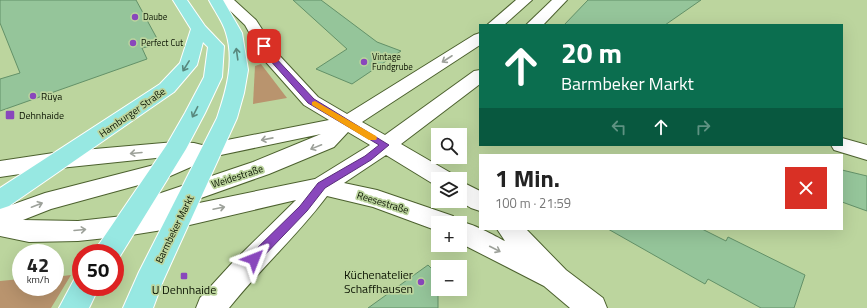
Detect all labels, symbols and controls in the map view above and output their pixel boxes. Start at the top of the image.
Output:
place label: Daube [143,10,168,23]
marker: Daube [130,12,140,22]
pin [247,29,281,63]
text: 20 m [561,31,622,74]
icon: arrive [253,35,275,57]
place label: Perfect Cut [141,36,184,49]
marker: Perfect Cut [128,38,138,48]
icon: ahead [495,40,547,92]
one-way arrow [233,48,241,61]
place label: Vintage Fundgrube [372,50,413,73]
one-way arrow [442,55,453,63]
marker: Vintage Fundgrube [359,57,369,67]
one-way arrow [182,60,190,71]
text: Barmbeker Markt [561,70,694,97]
street label: Hamburger Straße [96,84,169,141]
place label: Rüya [41,89,62,104]
marker: Rüya [28,91,38,101]
one-way arrow [191,106,199,118]
place label: Dehnhaide [19,108,64,123]
marker: Dehnhaide [4,109,16,121]
icon: left [608,116,630,138]
icon: ahead [650,116,672,138]
icon: right [692,116,714,138]
map controls [431,128,467,296]
button: search [431,128,467,164]
one-way arrow [261,135,274,143]
one-way arrow [310,143,322,151]
one-way arrow [130,149,143,157]
text: 1 Min. [495,160,560,196]
street label: Weidestraße [209,161,265,192]
button: close [785,167,827,209]
button: layers [431,172,467,208]
street label: Reesestraße [355,188,411,217]
street label: Barmbeker Markt [152,192,198,266]
text: 100 m · 21:59 [495,193,571,213]
one-way arrow [30,201,42,209]
one-way arrow [212,204,225,212]
button: + [431,216,467,252]
one-way arrow [73,227,86,234]
position arrow [233,238,275,280]
speed limit sign: 50 [72,244,124,296]
one-way arrow [489,245,501,253]
text: 42 [27,249,49,280]
button: − [431,260,467,296]
place label: Küchenatelier Schaffhausen [344,265,413,298]
marker: U Dehnhaide [179,271,189,281]
text: km/h [27,272,49,287]
marker: Küchenatelier Schaffhausen [416,277,426,287]
place label: U Dehnhaide [152,280,216,299]

